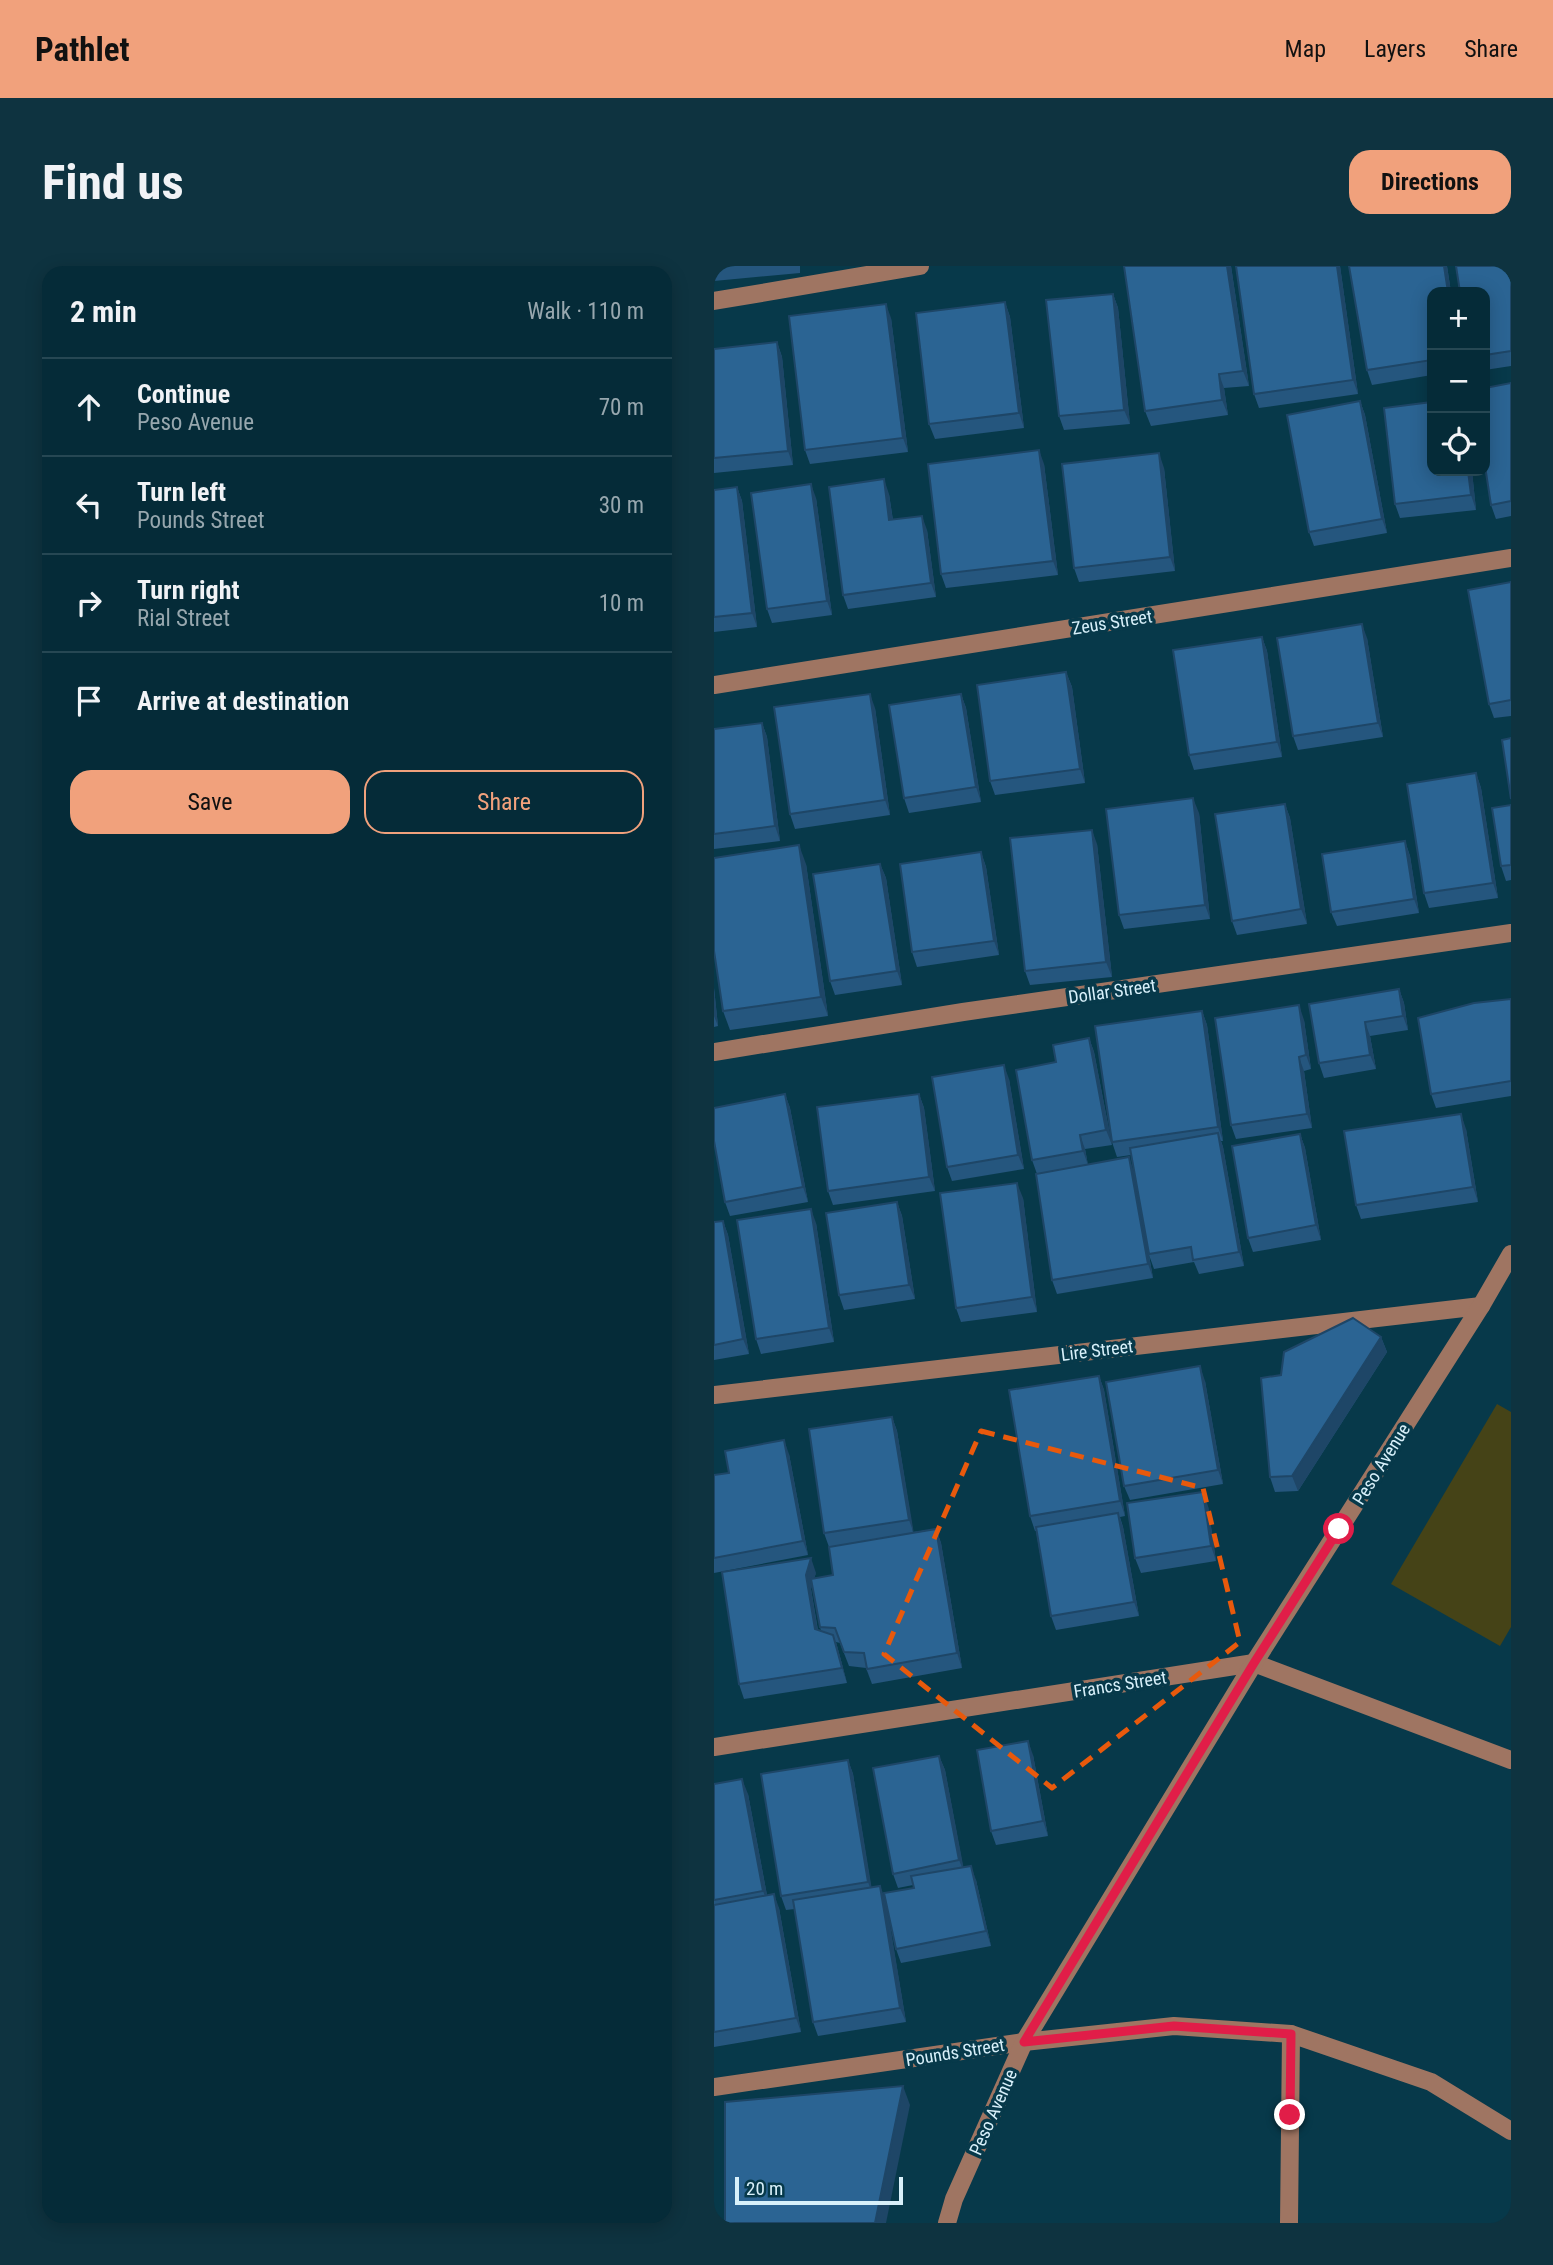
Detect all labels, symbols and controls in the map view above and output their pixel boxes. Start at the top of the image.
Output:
text: Pathlet [35,30,130,69]
text: Map [1285,35,1326,63]
text: Layers [1364,35,1426,63]
text: Share [1464,35,1518,63]
button: Directions [1349,150,1511,214]
text: Find us [42,154,184,211]
map controls [1427,287,1490,476]
button: + [1427,287,1490,350]
text: 2 min [70,294,137,329]
text: Walk · 110 m [527,298,644,325]
button: − [1427,350,1490,413]
text: Continue [137,379,230,409]
icon: ahead [70,388,108,426]
text: 70 m [599,394,644,421]
text: Peso Avenue [137,409,254,436]
button: locate [1427,413,1490,476]
text: Turn left [137,477,226,507]
icon: left [70,486,108,524]
text: 30 m [599,492,644,519]
text: Pounds Street [137,507,264,534]
text: Turn right [137,575,239,605]
icon: right [70,584,108,622]
text: 10 m [599,590,644,617]
text: Rial Street [137,605,230,632]
street label: Zeus Street [1070,605,1154,639]
icon: arrive [70,682,108,720]
text: Arrive at destination [137,686,349,716]
button: Save [70,770,350,834]
button: Share [364,770,644,834]
street label: Dollar Street [1067,974,1157,1008]
street label: Lire Street [1060,1335,1134,1365]
street label: Peso Avenue [1348,1420,1414,1508]
route start [1323,1513,1354,1544]
street label: Francs Street [1072,1666,1168,1702]
street label: Pounds Street [904,2034,1006,2070]
street label: Peso Avenue [965,2066,1021,2158]
route end [1274,2099,1305,2130]
scale bar [735,2174,903,2206]
text: 20 m [746,2177,783,2200]

